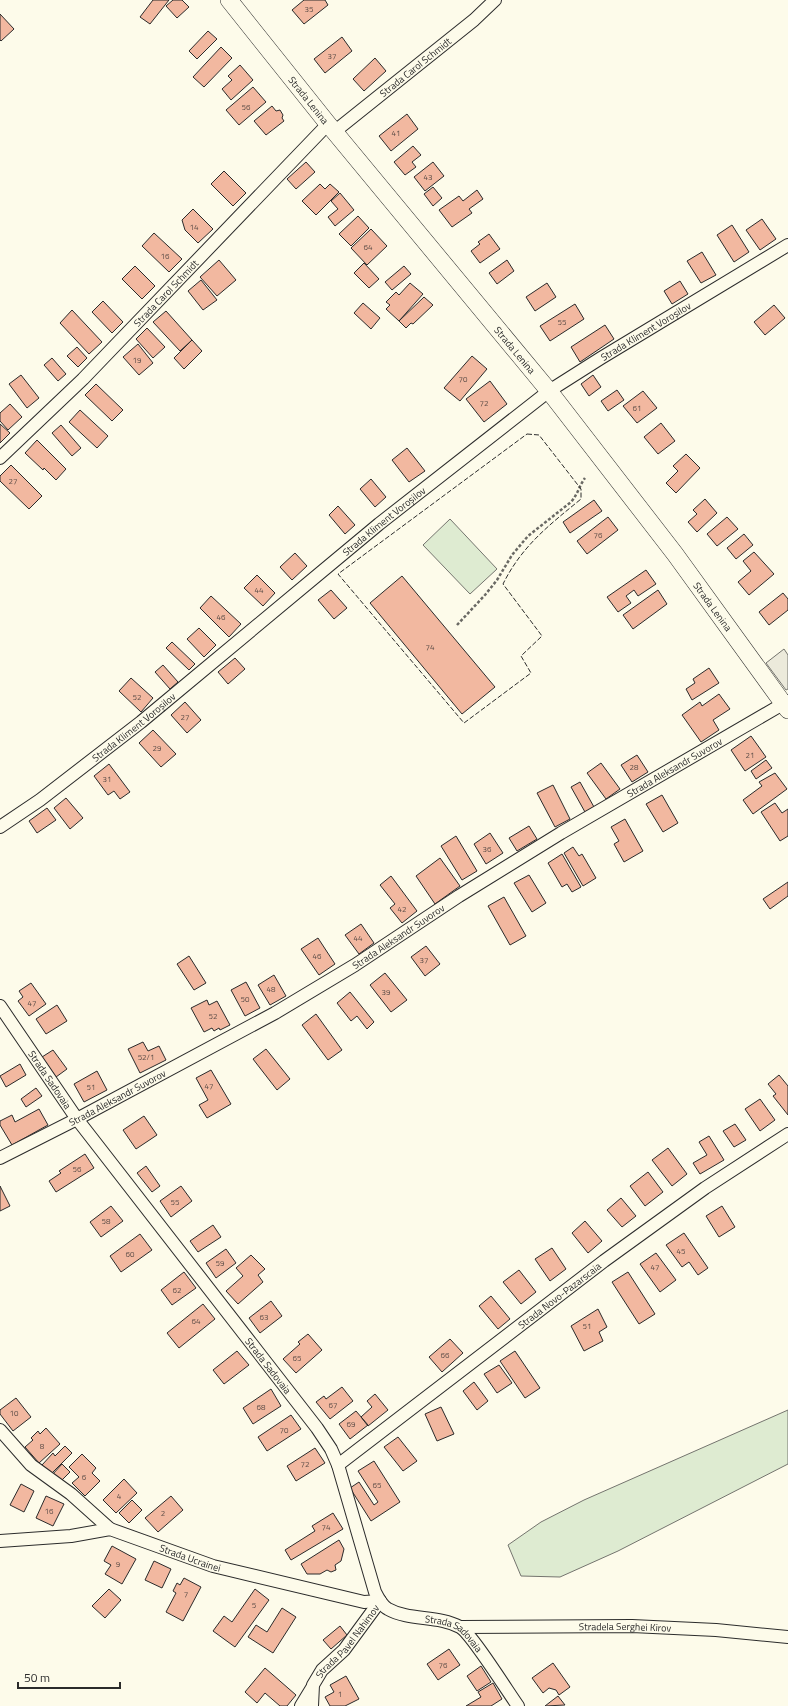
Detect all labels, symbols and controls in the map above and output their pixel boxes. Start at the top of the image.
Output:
house number: 35 [305,3,314,15]
street label: Strada Carol Schmidt [376,33,455,100]
house number: 37 [328,50,336,62]
street label: Strada Lenina [285,73,333,127]
house number: 56 [242,101,251,113]
house number: 41 [392,127,400,139]
house number: 43 [424,171,432,183]
house number: 14 [190,221,199,233]
house number: 64 [364,241,373,253]
house number: 16 [161,250,170,262]
street label: Strada Carol Schmidt [130,256,202,330]
street label: Strada Kliment Voroșilov [598,298,694,364]
house number: 55 [558,316,567,328]
street label: Strada Lenina [491,323,539,377]
house number: 19 [133,354,142,366]
house number: 70 [459,373,468,385]
house number: 72 [480,397,488,409]
house number: 61 [633,402,641,414]
house number: 27 [9,475,17,487]
street label: Strada Kliment Voroșilov [339,483,429,559]
house number: 76 [594,529,603,541]
street label: Strada Lenina [690,579,736,634]
house number: 44 [255,584,264,596]
house number: 46 [217,611,226,623]
house number: 74 [426,641,435,653]
street label: Strada Kliment Voroșilov [89,689,179,765]
house number: 52 [133,691,141,703]
house number: 27 [181,711,189,723]
street label: Strada Aleksandr Suvorov [624,733,725,801]
house number: 29 [153,742,162,754]
house number: 21 [746,749,754,761]
house number: 28 [630,761,639,773]
house number: 31 [103,773,111,785]
house number: 36 [483,843,492,855]
street label: Strada Aleksandr Suvorov [349,900,448,973]
house number: 42 [398,903,406,915]
house number: 44 [354,932,363,944]
house number: 46 [313,950,322,962]
house number: 37 [420,954,428,966]
house number: 48 [267,983,276,995]
house number: 39 [382,986,391,998]
house number: 50 [241,993,250,1005]
house number: 47 [28,997,36,1009]
house number: 52 [209,1010,217,1022]
street label: Strada Sadovaia [25,1047,75,1112]
house number: 52/1 [138,1051,154,1063]
street label: Strada Aleksandr Suvorov [66,1065,169,1129]
house number: 47 [205,1080,213,1092]
house number: 51 [87,1081,95,1093]
house number: 56 [73,1163,82,1175]
house number: 55 [171,1196,180,1208]
house number: 58 [102,1215,111,1227]
house number: 45 [677,1245,686,1257]
house number: 60 [126,1248,135,1260]
house number: 59 [216,1257,225,1269]
street label: Strada Novo-Pazarscaia [515,1258,604,1332]
house number: 47 [651,1261,659,1273]
house number: 62 [173,1284,181,1296]
house number: 63 [260,1311,268,1323]
house number: 64 [192,1315,201,1327]
house number: 51 [583,1320,591,1332]
street label: Strada Sadovaia [242,1334,295,1397]
house number: 66 [441,1349,450,1361]
house number: 65 [293,1352,302,1364]
house number: 67 [329,1399,337,1411]
house number: 68 [257,1401,266,1413]
house number: 10 [10,1407,19,1419]
house number: 69 [347,1418,356,1430]
house number: 70 [280,1424,289,1436]
house number: 8 [40,1440,45,1452]
house number: 72 [301,1458,309,1470]
house number: 6 [82,1471,87,1483]
house number: 65 [373,1479,382,1491]
house number: 4 [117,1490,122,1502]
house number: 16 [45,1505,54,1517]
house number: 2 [161,1507,165,1519]
house number: 74 [322,1521,331,1533]
street label: Strada Ucrainei [158,1540,222,1575]
house number: 9 [116,1558,121,1570]
house number: 7 [184,1588,188,1600]
house number: 5 [252,1599,257,1611]
street label: Strada Pavel Nahimov [312,1601,383,1681]
street label: Strada Sadovaia [424,1611,486,1655]
street label: Stradela Serghei Kirov [579,1618,672,1635]
house number: 76 [439,1659,448,1671]
scale bar [18,1664,120,1690]
text: 50 m [24,1668,50,1687]
house number: 1 [338,1688,342,1700]

